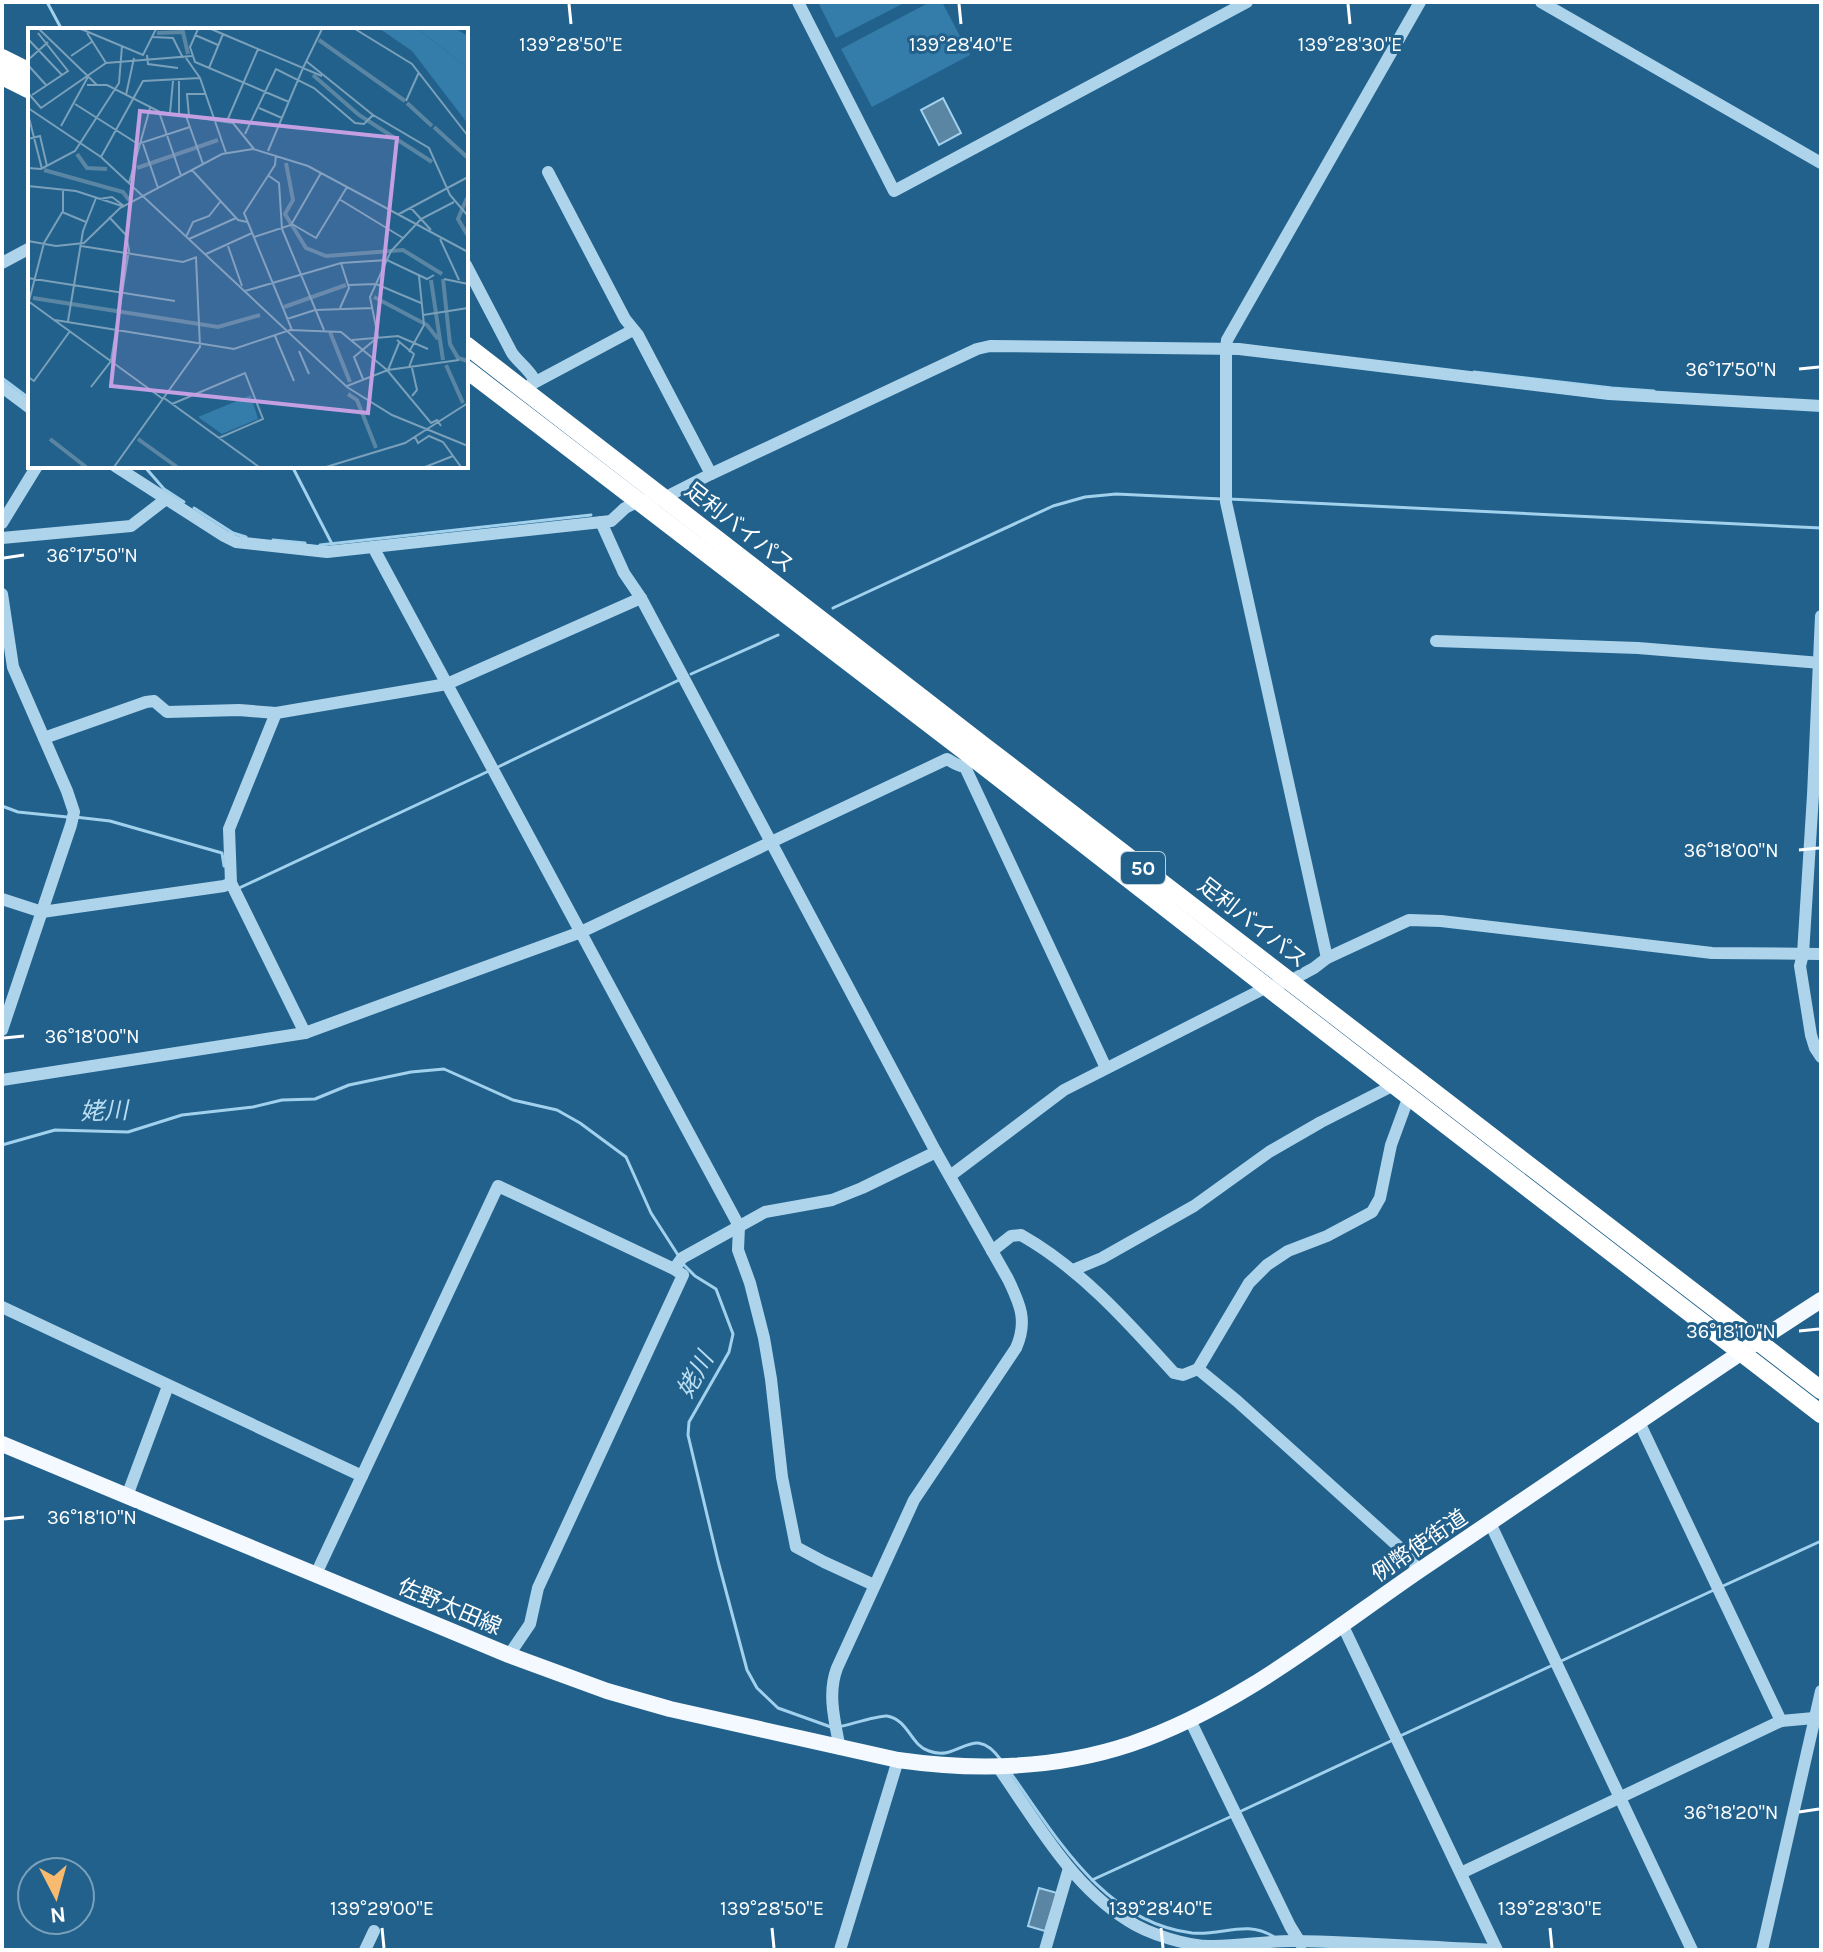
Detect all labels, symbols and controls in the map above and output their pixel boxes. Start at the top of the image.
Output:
inset map [28,28,468,468]
text: 139°28'50"E [519,33,623,56]
text: 139°28'40"E [909,33,1013,56]
text: 139°28'30"E [1298,33,1402,56]
text: 36°17'50"N [1685,358,1777,381]
street label: 足利バイパス [680,477,799,579]
text: 36°17'50"N [46,544,138,567]
text: 36°18'00"N [1683,839,1779,862]
road number: 50 [1121,852,1165,884]
street label: 足利バイパス [1193,872,1312,974]
text: 36°18'00"N [44,1025,140,1048]
water label: 姥川 [80,1096,131,1126]
text: 36°18'10"N [1686,1320,1776,1343]
water label: 姥川 [671,1345,720,1403]
street label: 例幣使街道 [1367,1504,1472,1587]
text: 36°18'10"N [47,1506,137,1529]
street label: 佐野太田線 [394,1573,505,1640]
text: 36°18'20"N [1684,1801,1778,1824]
north arrow [16,1856,96,1936]
text: 139°29'00"E [330,1897,434,1920]
text: 139°28'50"E [720,1897,824,1920]
text: 139°28'40"E [1109,1897,1213,1920]
text: 139°28'30"E [1498,1897,1602,1920]
text: N [49,1901,67,1929]

